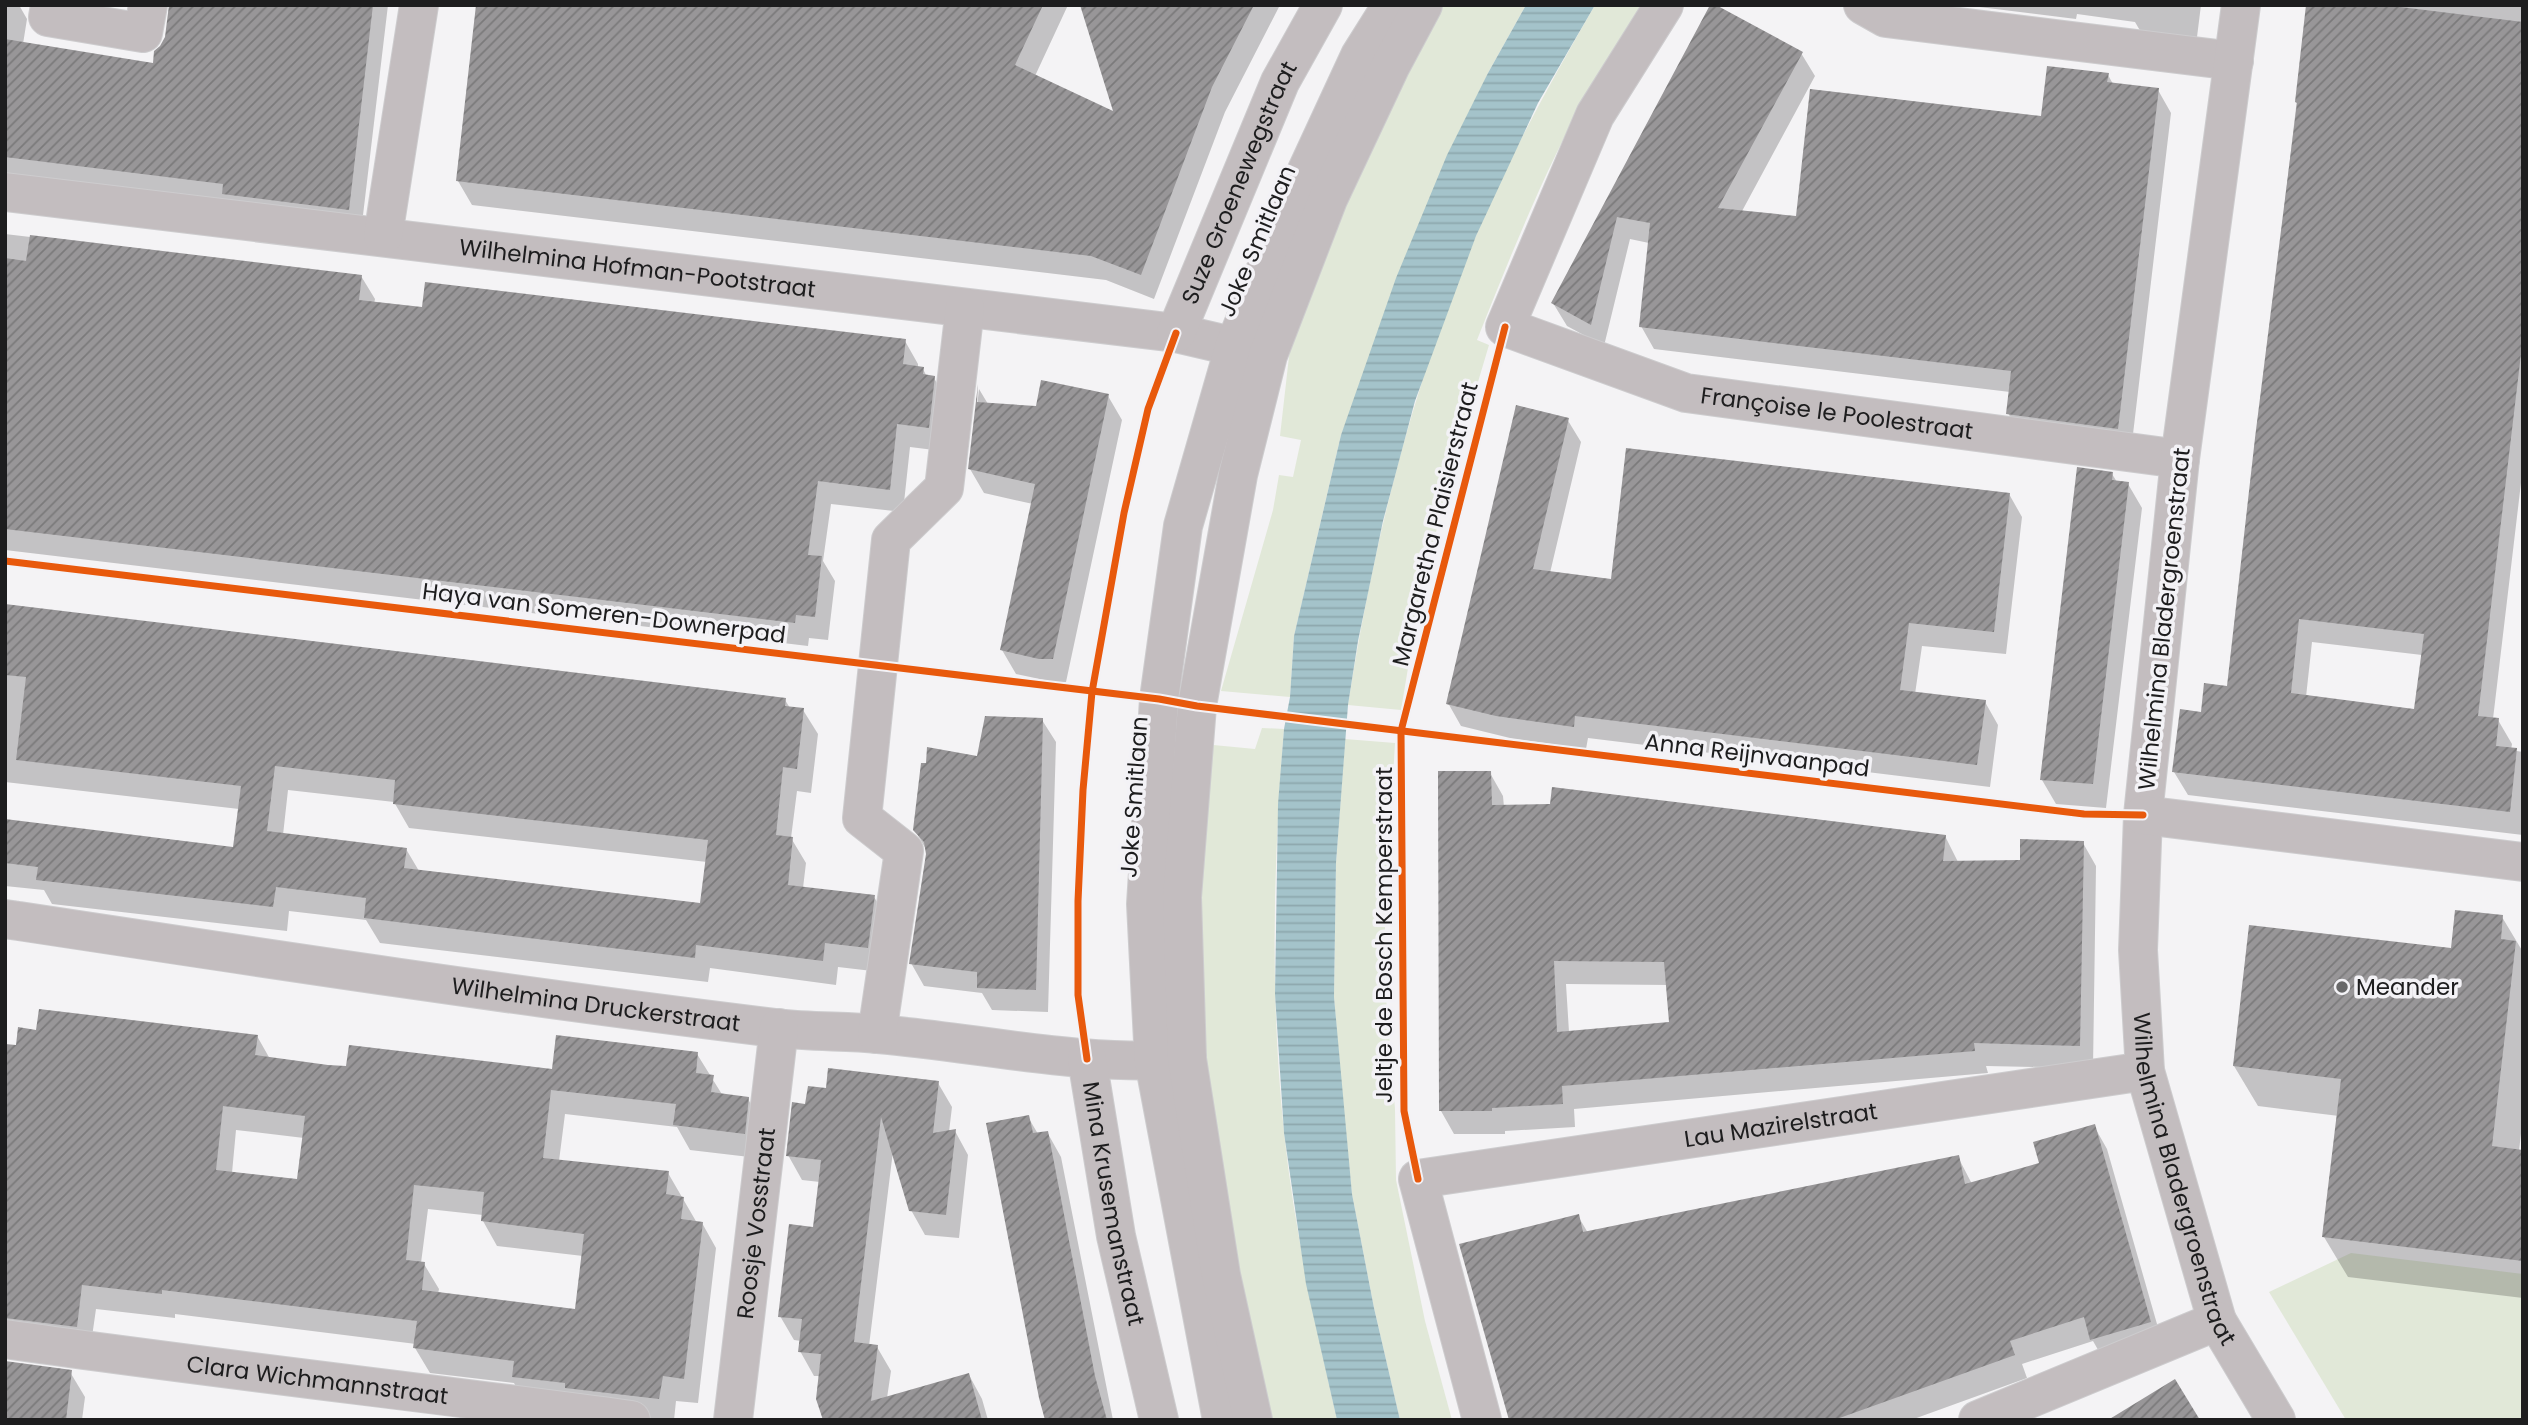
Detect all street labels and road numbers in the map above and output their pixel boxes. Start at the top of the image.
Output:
street label: Suze Groenewegstraat [1174,55,1305,309]
street label: Joke Smitlaan [1211,160,1303,322]
street label: Wilhelmina Hofman-Pootstraat [457,231,817,305]
street label: Margaretha Plaisierstraat [1384,379,1486,669]
street label: Françoise le Poolestraat [1699,379,1975,447]
street label: Wilhelmina Bladergroenstraat [2130,446,2198,792]
street label: Haya van Someren-Downerpad [420,575,788,651]
street label: Joke Smitlaan [1112,715,1156,879]
street label: Anna Reijnvaanpad [1643,725,1871,785]
street label: Jeltje de Bosch Kemperstraat [1368,767,1400,1103]
street label: Wilhelmina Druckerstraat [449,969,742,1040]
street label: Wilhelmina Bladergroenstraat [2126,1012,2244,1351]
street label: Mina Krusemanstraat [1075,1079,1152,1329]
street label: Lau Mazirelstraat [1682,1095,1879,1155]
street label: Roosje Vosstraat [729,1126,783,1321]
street label: Clara Wichmannstraat [185,1348,450,1412]

